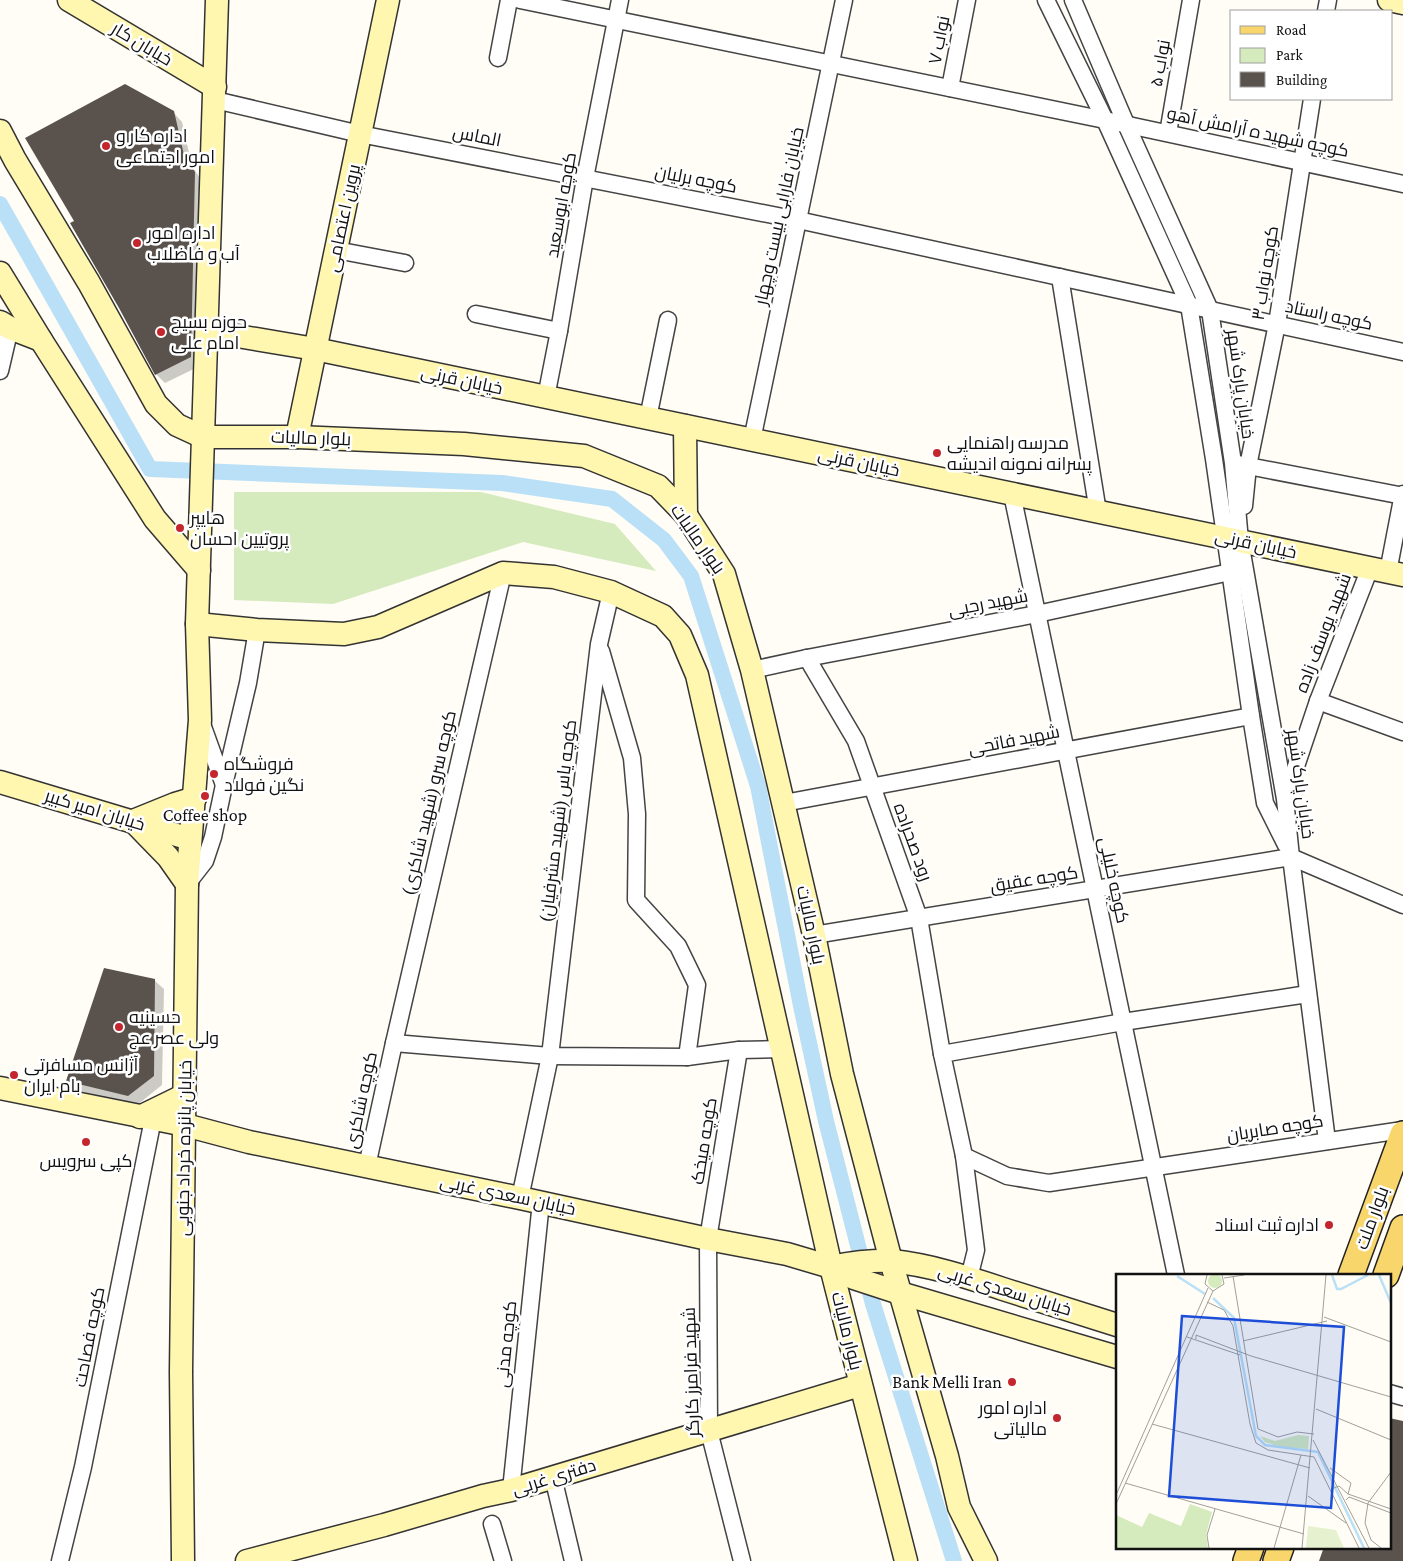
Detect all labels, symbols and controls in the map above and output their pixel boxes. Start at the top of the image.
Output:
legend [1230,10,1393,100]
street label: نواب ۷ [925,14,954,66]
street label: خیابان کار [107,18,176,71]
text: Road [1276,22,1307,38]
street label: نواب ۵ [1146,38,1175,88]
text: Park [1276,47,1303,63]
text: Building [1276,72,1327,89]
street label: کوچه شهید ه آرامش آهو [1165,103,1351,163]
street label: الماس [451,122,503,151]
street label: خیابان فارابی بیست وچهار [750,125,810,308]
place label: اداره کار و امور اجتماعی [116,126,215,168]
marker: اداره کار و امور اجتماعی [100,140,112,152]
street label: کوچه ابوسعید [542,151,582,260]
street label: کوچه برلیان [653,161,739,199]
street label: پروین اعتصامی [322,162,366,274]
place label: اداره امور آب و فاضلاب [146,223,240,265]
street label: کوچه نواب ۳ [1248,224,1284,322]
marker: اداره امور آب و فاضلاب [131,237,143,249]
street label: کوچه راستاد [1283,296,1375,336]
place label: حوزه بسیج امام علی [171,312,247,355]
marker: حوزه بسیج امام علی [155,326,167,338]
street label: خیابان پارک شهر [1221,327,1259,440]
street label: خیابان قرنی [419,362,505,399]
street label: بلوار مالیات [270,427,351,450]
place label: مدرسه راهنمایی پسرانه نمونه اندیشه [947,433,1092,476]
street label: خیابان قرنی [816,444,902,481]
marker: مدرسه راهنمایی پسرانه نمونه اندیشه [931,447,943,459]
street label: بلوار مالیات [666,500,729,578]
place label: هایپر پروتیین احسان [189,508,289,551]
marker: هایپر پروتیین احسان [174,522,186,534]
street label: خیابان قرنی [1213,526,1299,563]
street label: شهید یوسف زاده [1291,570,1356,696]
street label: شهید رجبی [946,585,1030,622]
street label: کوچه سرو (شهید شاکری) [398,709,462,898]
street label: کوچه یاس (شهید مشرفیان) [536,719,582,924]
street label: شهید فاتحی [967,721,1062,760]
street label: خیابان پارک شهر [1281,727,1319,840]
place label: فروشگاه نگین فولاد [224,754,304,796]
marker: فروشگاه نگین فولاد [208,768,220,780]
street label: خیابان امیر کبیر [41,785,148,836]
marker: Coffee shop [199,790,211,802]
street label: رود صحراده [889,800,936,884]
place label: Coffee shop [163,805,247,825]
street label: کوچه خلیلی [1093,835,1133,925]
street label: کوچه عقیق [988,862,1080,898]
street label: بلوار مالیات [792,884,829,967]
place label: حسینیه ولی عصر عج [129,1007,219,1050]
marker: حسینیه ولی عصر عج [113,1021,125,1033]
street label: کوچه شاکری [341,1050,383,1151]
place label: آژانس مسافرتی بام ایران [24,1055,139,1098]
street label: خیابان پانزده خرداد جنوبی [172,1060,198,1236]
marker: آژانس مسافرتی بام ایران [8,1069,20,1081]
street label: کوچه میخک [687,1096,723,1186]
street label: کوچه صابریان [1225,1110,1325,1148]
marker: کپی سرویس [80,1136,92,1148]
place label: کپی سرویس [40,1151,132,1172]
street label: خیابان سعدی غربی [438,1171,578,1220]
street label: بلوار ملت [1351,1184,1394,1253]
place label: اداره ثبت اسناد [1215,1215,1319,1236]
marker: اداره ثبت اسناد [1323,1219,1335,1231]
street label: خیابان سعدی غربی [936,1260,1074,1321]
inset map [1116,1274,1390,1548]
street label: کوچه فصاحت [69,1285,110,1389]
street label: بلوار مالیات [827,1290,866,1373]
street label: کوچه مدنی [491,1300,522,1389]
street label: شهید فرامرز کارگر [679,1307,704,1438]
place label: Bank Melli Iran [892,1372,1002,1392]
marker: Bank Melli Iran [1006,1376,1018,1388]
place label: اداره امور مالیاتی [977,1398,1047,1440]
marker: اداره امور مالیاتی [1051,1412,1063,1424]
street label: دفتری غربی [510,1455,599,1500]

